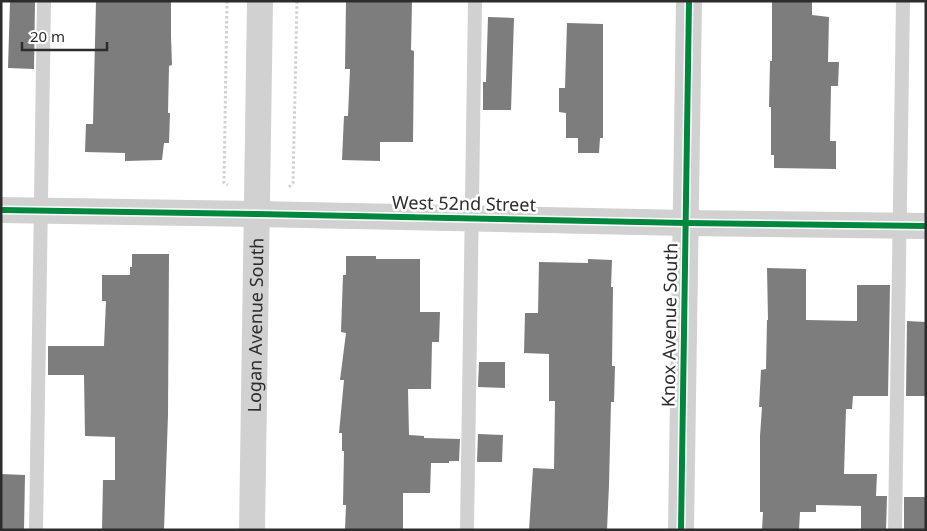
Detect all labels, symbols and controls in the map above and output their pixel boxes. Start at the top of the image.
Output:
scale bar [22,20,108,52]
text: 20 m [30,26,65,46]
street label: West 52nd Street [392,190,537,216]
street label: Logan Avenue South [242,237,268,413]
street label: Knox Avenue South [656,243,682,407]

